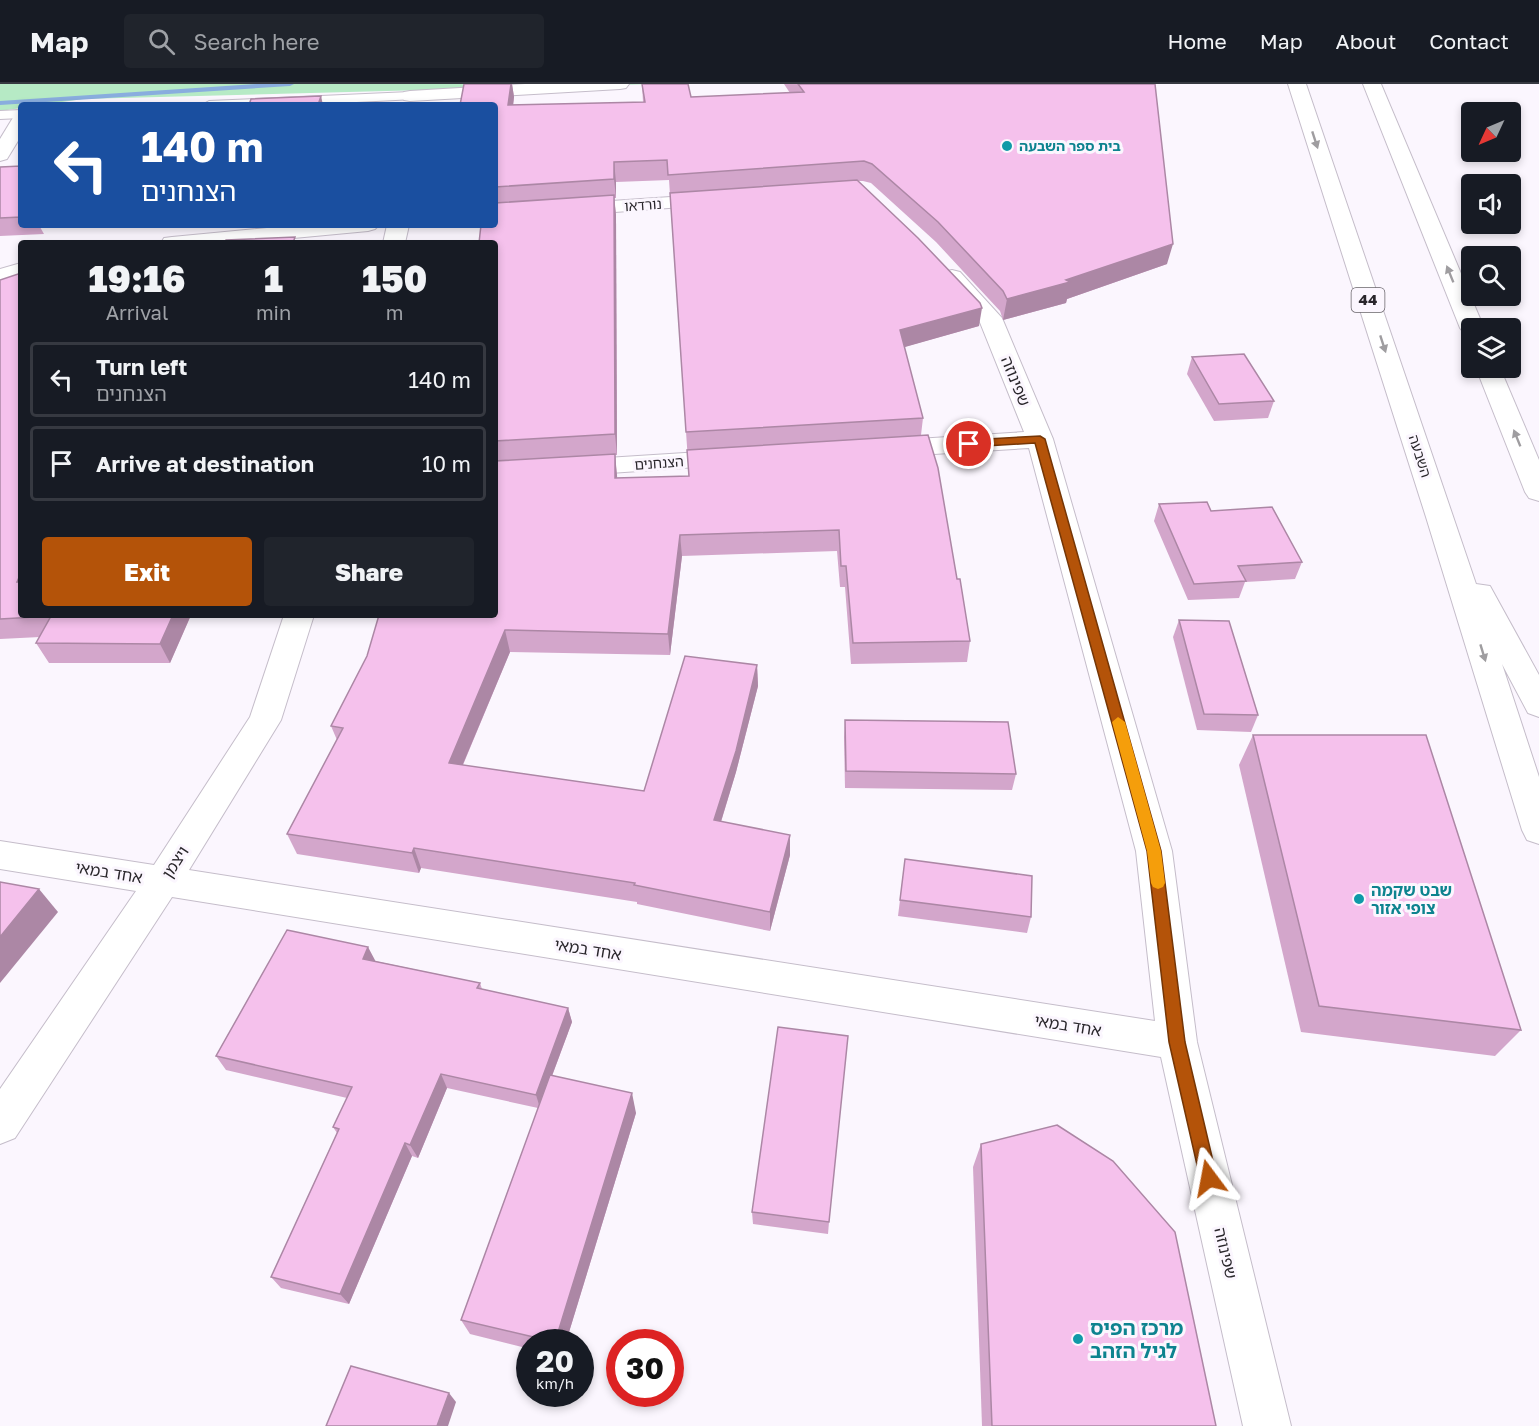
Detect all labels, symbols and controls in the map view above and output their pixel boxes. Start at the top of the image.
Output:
search box [124,14,544,68]
text: Map [30,25,88,58]
icon: search [145,25,178,58]
text: Search here [193,28,319,55]
text: Home [1167,28,1227,54]
text: Map [1260,28,1303,54]
text: About [1336,28,1396,54]
text: Contact [1429,28,1509,54]
north arrow [1461,102,1521,162]
map controls [1461,102,1521,378]
text: 140 m [141,121,263,171]
icon: left [42,126,120,204]
one-way arrow [1311,131,1320,149]
place label: בית ספר השבעה [1019,137,1121,154]
marker: בית ספר השבעה [1000,139,1014,153]
button: sound [1461,174,1521,234]
text: הצנחנים [141,175,237,207]
street label: נורדאו [624,195,662,214]
button: search [1461,246,1521,306]
text: 19:16 [89,257,185,300]
text: 1 [264,257,283,300]
text: 150 [362,257,427,300]
one-way arrow [1445,265,1455,283]
road number: 44 [1352,288,1384,312]
text: Arrival [106,300,168,324]
text: min [256,300,291,324]
text: m [386,300,403,324]
button: layers [1461,318,1521,378]
one-way arrow [1379,336,1388,354]
text: Turn left [96,353,187,380]
street label: שפינוזה [997,353,1035,409]
icon: left [45,363,78,396]
text: 140 m [408,366,471,393]
text: הצנחנים [96,381,167,405]
pin [943,418,994,469]
icon: arrive [952,427,985,460]
one-way arrow [1512,429,1521,447]
street label: השבעה [1406,432,1435,479]
icon: arrive [45,447,78,480]
text: Arrive at destination [96,450,314,477]
text: 10 m [422,450,471,477]
street label: הצנחנים [634,452,684,473]
button: Exit [42,537,252,606]
button: Share [264,537,474,606]
one-way arrow [1479,644,1488,662]
street label: ויצמן [157,842,193,882]
street label: אחד במאי [74,857,144,887]
place label: שבט שקמה צופי אזור [1371,880,1452,918]
marker: שבט שקמה צופי אזור [1352,892,1366,906]
street label: אחד במאי [553,934,623,964]
street label: אחד במאי [1033,1010,1103,1040]
position arrow [1177,1146,1241,1210]
street label: שפינוזה [1210,1225,1242,1281]
place label: מרכז הפיס לגיל הזהב [1090,1315,1183,1362]
speed limit sign: 30 [606,1329,684,1407]
marker: מרכז הפיס לגיל הזהב [1071,1332,1085,1346]
text: 20 [536,1343,574,1379]
text: km/h [536,1374,574,1392]

